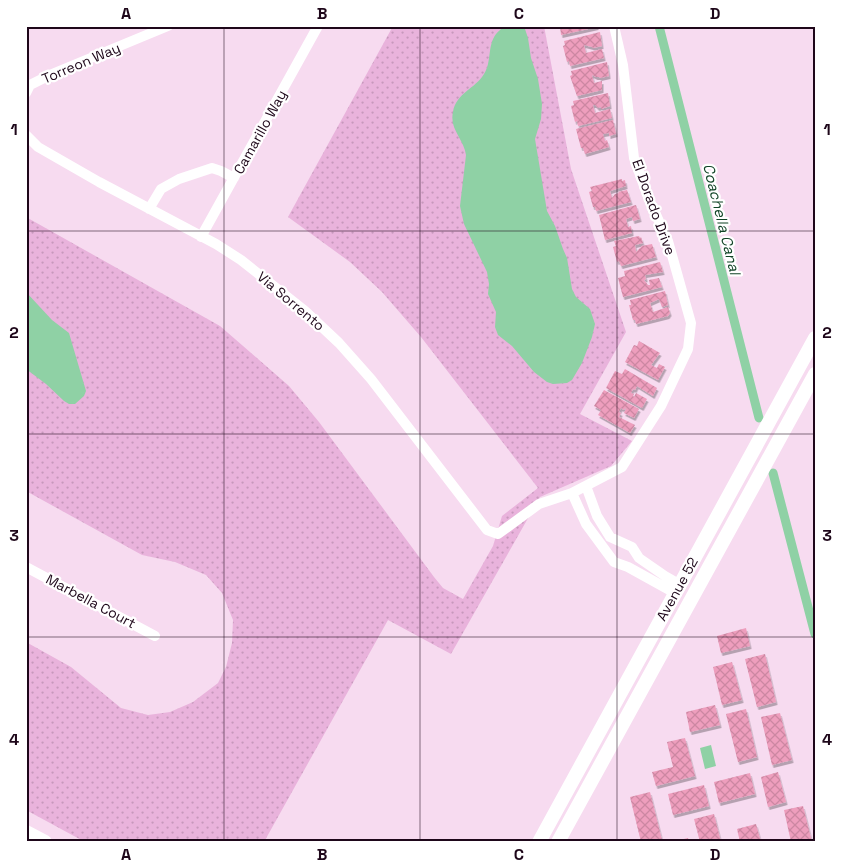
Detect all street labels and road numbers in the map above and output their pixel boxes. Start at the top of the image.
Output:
street label: Torreon Way [39,38,123,88]
street label: Camarillo Way [229,87,291,177]
street label: El Dorado Drive [628,157,680,257]
street label: Via Sorrento [254,267,328,335]
street label: Avenue 52 [652,554,702,624]
street label: Marbella Court [43,570,139,632]

